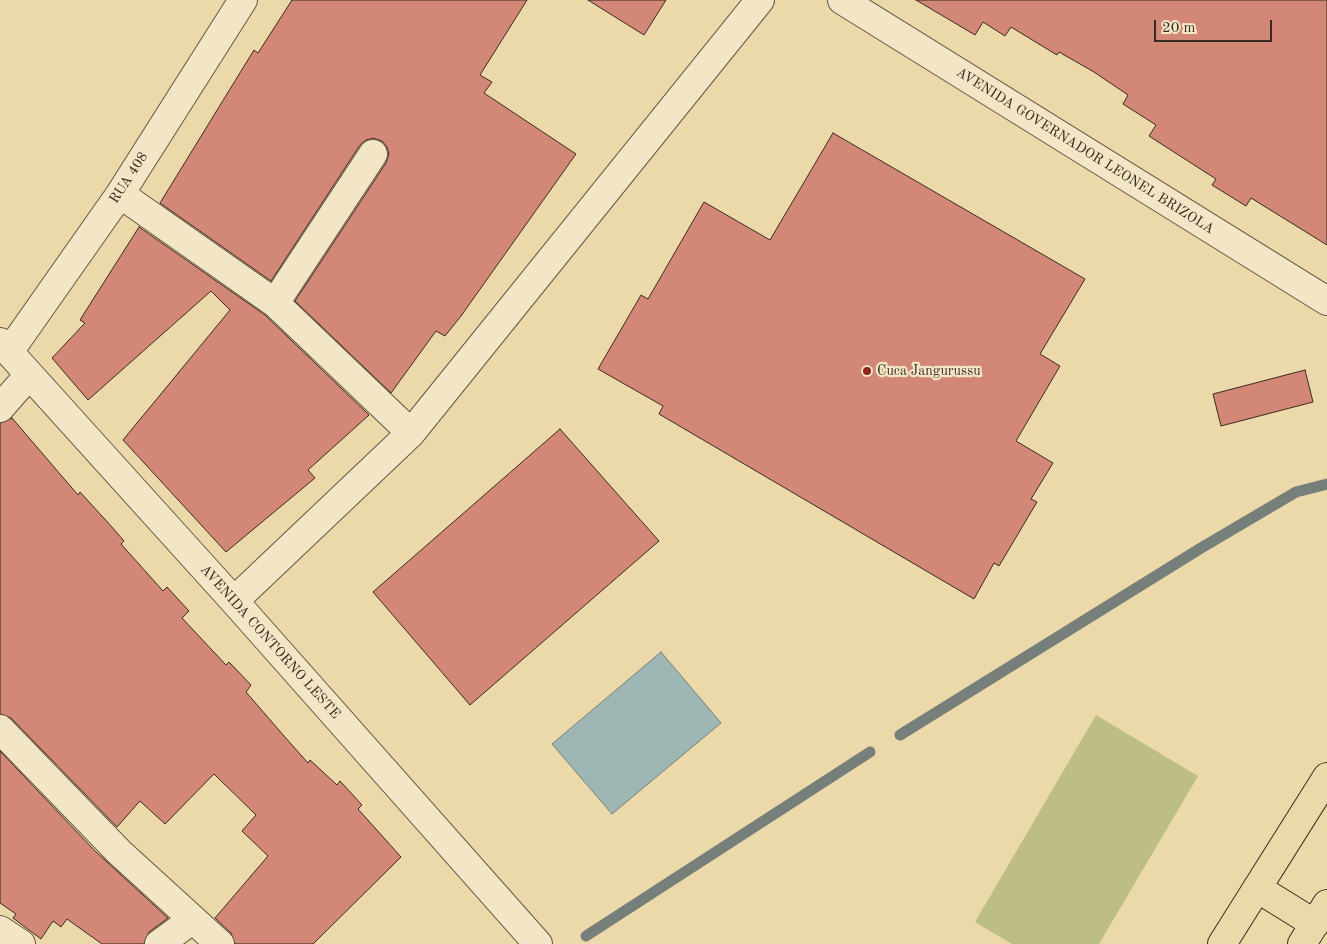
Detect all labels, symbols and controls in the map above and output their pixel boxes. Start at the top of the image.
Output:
scale bar [1157,10,1274,42]
text: 20 m [1162,21,1196,36]
street label: AVENIDA GOVERNADOR LEONEL BRIZOLA [953,64,1217,238]
street label: RUA 408 [106,149,152,207]
place label: Cuca Jangurussu [877,363,981,379]
marker: Cuca Jangurussu [861,365,873,377]
street label: AVENIDA CONTORNO LESTE [196,562,344,722]

